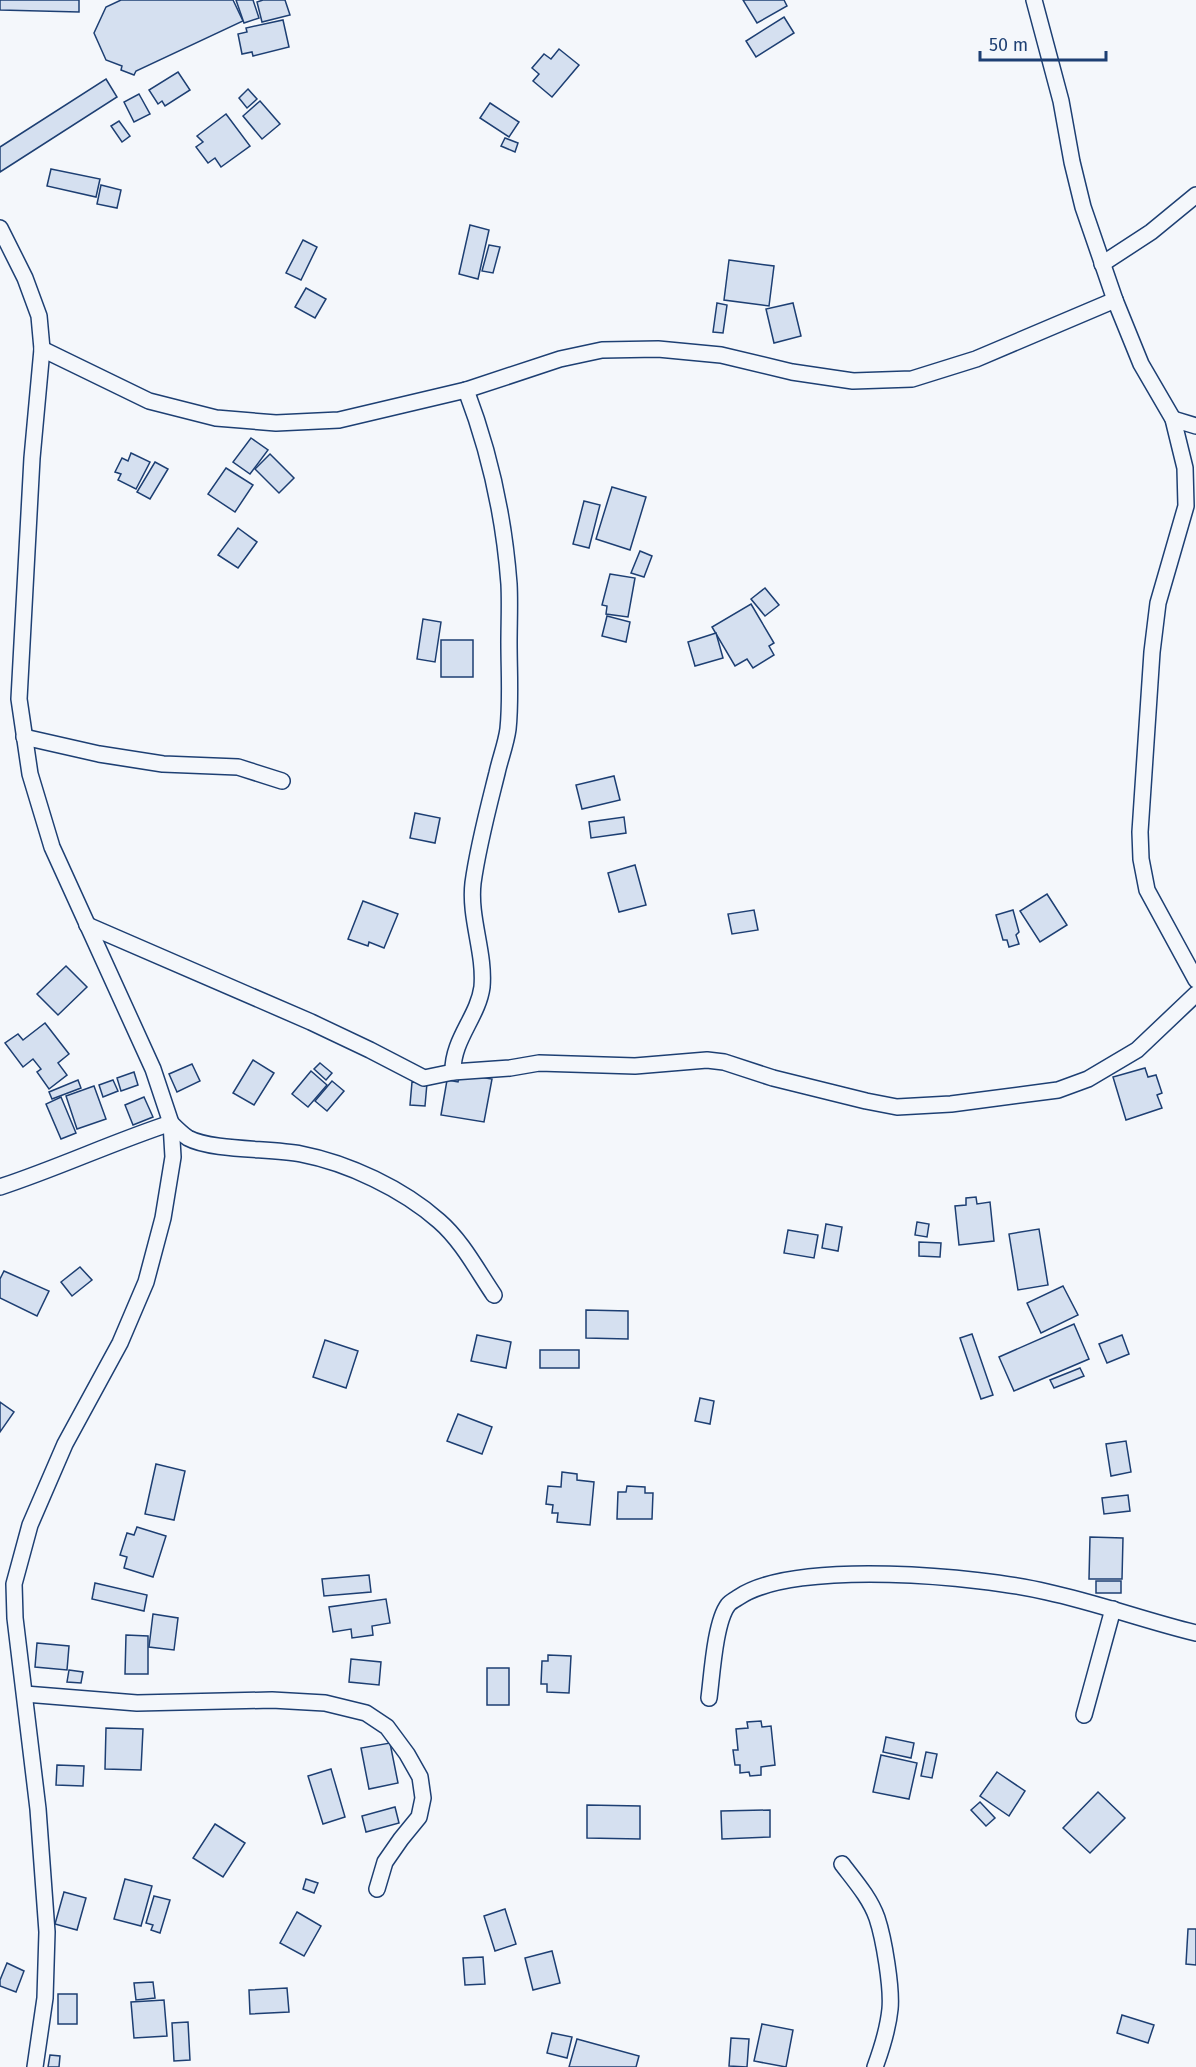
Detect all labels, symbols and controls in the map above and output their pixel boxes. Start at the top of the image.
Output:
scale bar [980,24,1106,62]
text: 50 m [989,34,1028,56]

